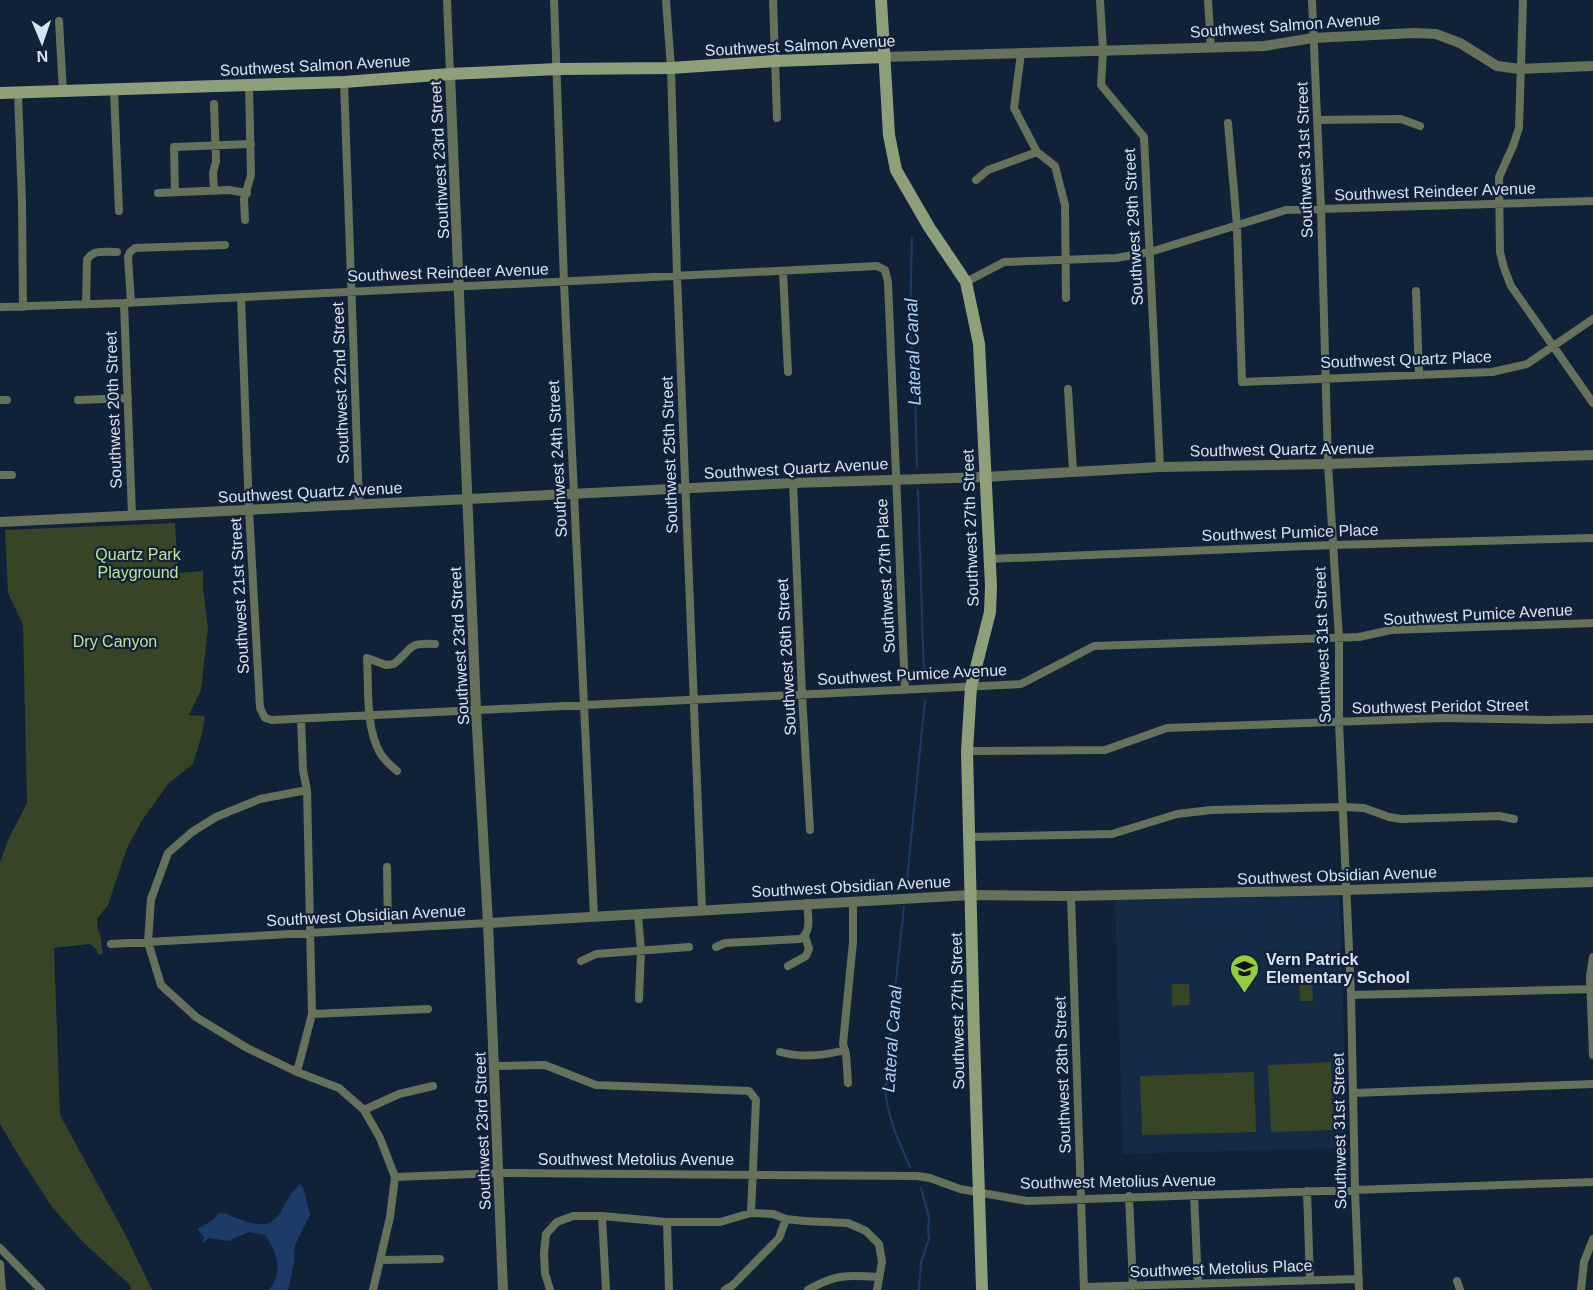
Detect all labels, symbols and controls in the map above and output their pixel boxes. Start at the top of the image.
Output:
street label: Southwest Salmon Avenue [1189,10,1381,41]
north arrow [12,12,72,72]
street label: Southwest Salmon Avenue [704,32,896,59]
text: N [36,48,49,65]
street label: Southwest Salmon Avenue [219,52,411,79]
street label: Southwest 23rd Street [427,80,452,239]
street label: Southwest 31st Street [1293,81,1316,238]
street label: Southwest 29th Street [1121,147,1146,306]
street label: Southwest Reindeer Avenue [1334,179,1536,204]
street label: Southwest Reindeer Avenue [347,260,549,285]
water label: Lateral Canal [901,297,925,406]
street label: Southwest 22nd Street [329,301,352,464]
street label: Southwest 20th Street [102,330,125,489]
street label: Southwest Quartz Place [1320,348,1492,371]
street label: Southwest 25th Street [658,375,681,534]
street label: Southwest 24th Street [545,379,570,538]
street label: Southwest Quartz Avenue [1190,439,1375,460]
street label: Southwest 27th Street [959,448,982,607]
street label: Southwest Quartz Avenue [703,455,889,482]
street label: Southwest Quartz Avenue [217,479,403,506]
street label: Southwest 27th Place [873,498,898,654]
street label: Southwest 21st Street [227,517,252,675]
street label: Southwest Pumice Place [1201,521,1379,544]
park label: Quartz Park Playground [95,546,182,581]
street label: Southwest 23rd Street [447,566,472,725]
street label: Southwest 31st Street [1311,566,1334,723]
street label: Southwest 26th Street [774,577,799,736]
street label: Southwest Pumice Avenue [1383,601,1573,628]
park label: Dry Canyon [73,633,157,650]
street label: Southwest Pumice Avenue [817,661,1007,688]
street label: Southwest Peridot Street [1351,696,1529,717]
street label: Southwest Obsidian Avenue [1237,864,1437,887]
street label: Southwest Obsidian Avenue [751,873,951,900]
street label: Southwest Obsidian Avenue [266,902,466,929]
street label: Southwest 27th Street [948,932,967,1090]
place label: Vern Patrick Elementary School [1266,951,1410,986]
school or university icon: Vern Patrick Elementary School [1229,952,1261,994]
water label: Lateral Canal [878,984,906,1093]
street label: Southwest 28th Street [1051,995,1074,1154]
street label: Southwest 23rd Street [471,1051,494,1210]
street label: Southwest 31st Street [1330,1052,1349,1209]
street label: Southwest Metolius Avenue [538,1151,734,1168]
street label: Southwest Metolius Avenue [1020,1171,1216,1192]
street label: Southwest Metolius Place [1129,1257,1313,1280]

